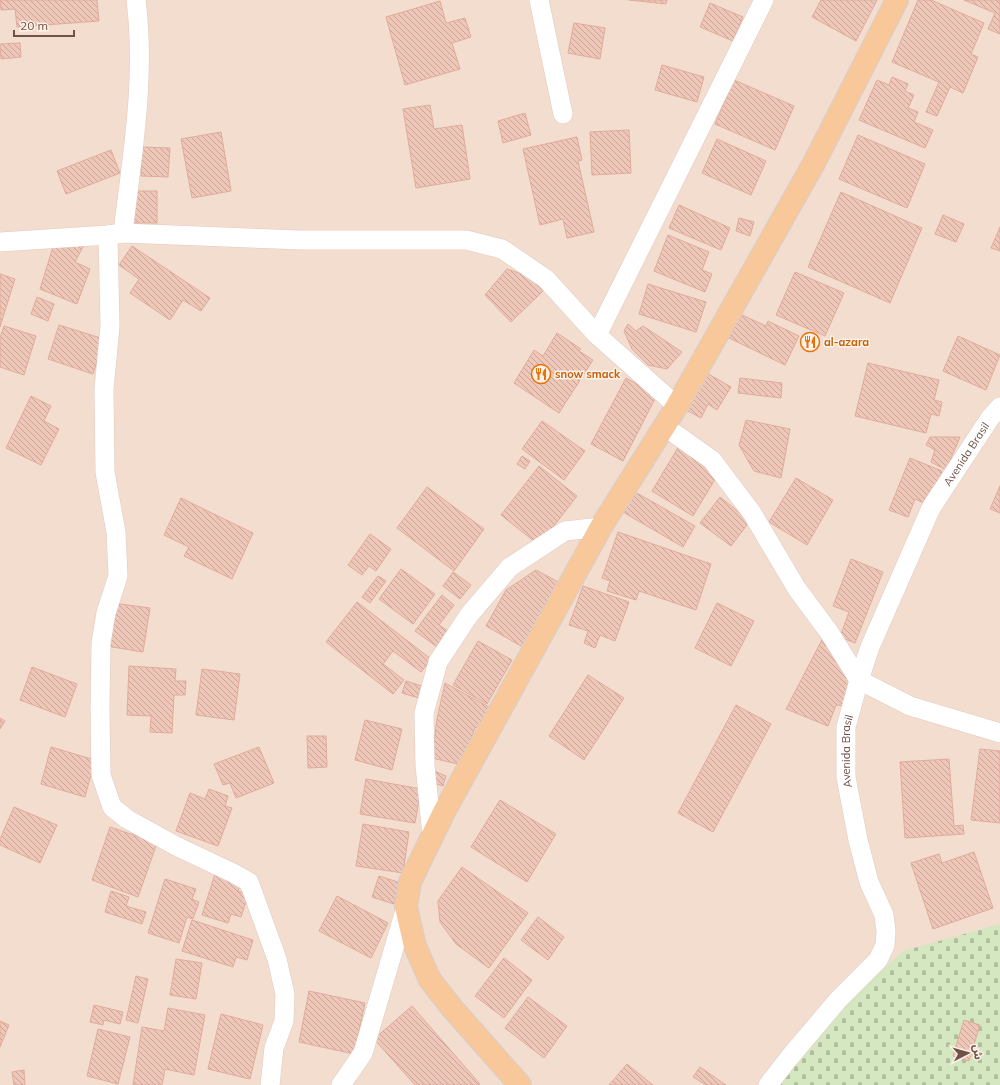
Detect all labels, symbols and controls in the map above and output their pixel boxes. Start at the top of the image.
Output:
scale bar [14,12,74,38]
text: 20 m [20,18,48,33]
restaurant icon: al-azara [799,331,821,353]
place label: al-azara [824,335,869,349]
restaurant icon: snow smack [530,363,552,385]
place label: snow smack [555,367,621,381]
street label: Avenida Brasil [940,420,992,489]
street label: Avenida Brasil [839,713,856,789]
north arrow [948,1033,988,1073]
text: ش [970,1044,986,1060]

